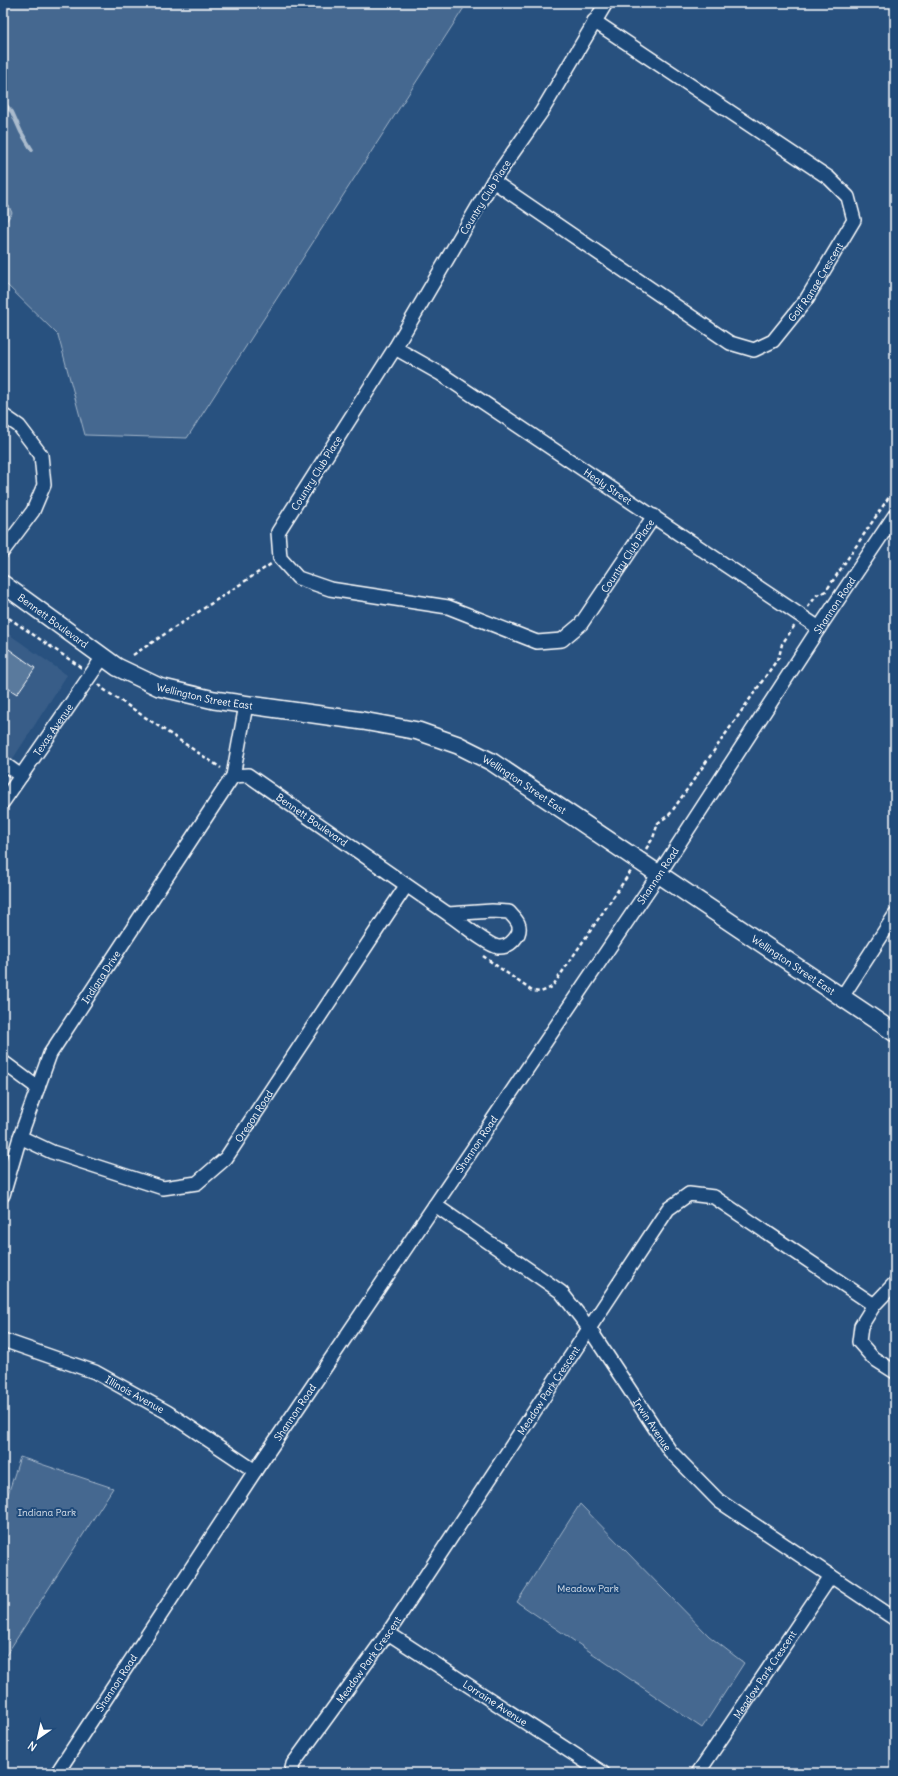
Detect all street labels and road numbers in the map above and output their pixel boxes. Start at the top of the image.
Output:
street label: Country Club Place [457,157,514,237]
street label: Golf Range Crescent [785,240,846,324]
street label: Country Club Place [288,433,345,513]
street label: Healy Street [581,466,635,508]
street label: Country Club Place [598,517,657,595]
street label: Shannon Road [811,574,859,636]
street label: Bennett Boulevard [15,591,91,651]
street label: Wellington Street East [155,681,254,712]
street label: Texas Avenue [31,701,76,759]
street label: Wellington Street East [480,752,569,817]
street label: Bennett Boulevard [273,791,350,849]
street label: Shannon Road [634,845,682,907]
street label: Wellington Street East [749,932,838,998]
street label: Indiana Drive [79,948,124,1006]
street label: Oregon Road [232,1088,276,1145]
street label: Shannon Road [453,1113,501,1175]
street label: Meadow Park Crescent [515,1343,583,1437]
street label: Illinois Avenue [103,1373,166,1416]
street label: Shannon Road [271,1382,319,1444]
street label: Irwin Avenue [630,1396,674,1453]
street label: Meadow Park Crescent [333,1614,405,1706]
street label: Meadow Park Crescent [731,1628,800,1721]
street label: Shannon Road [93,1652,140,1714]
street label: Lorraine Avenue [460,1678,530,1729]

